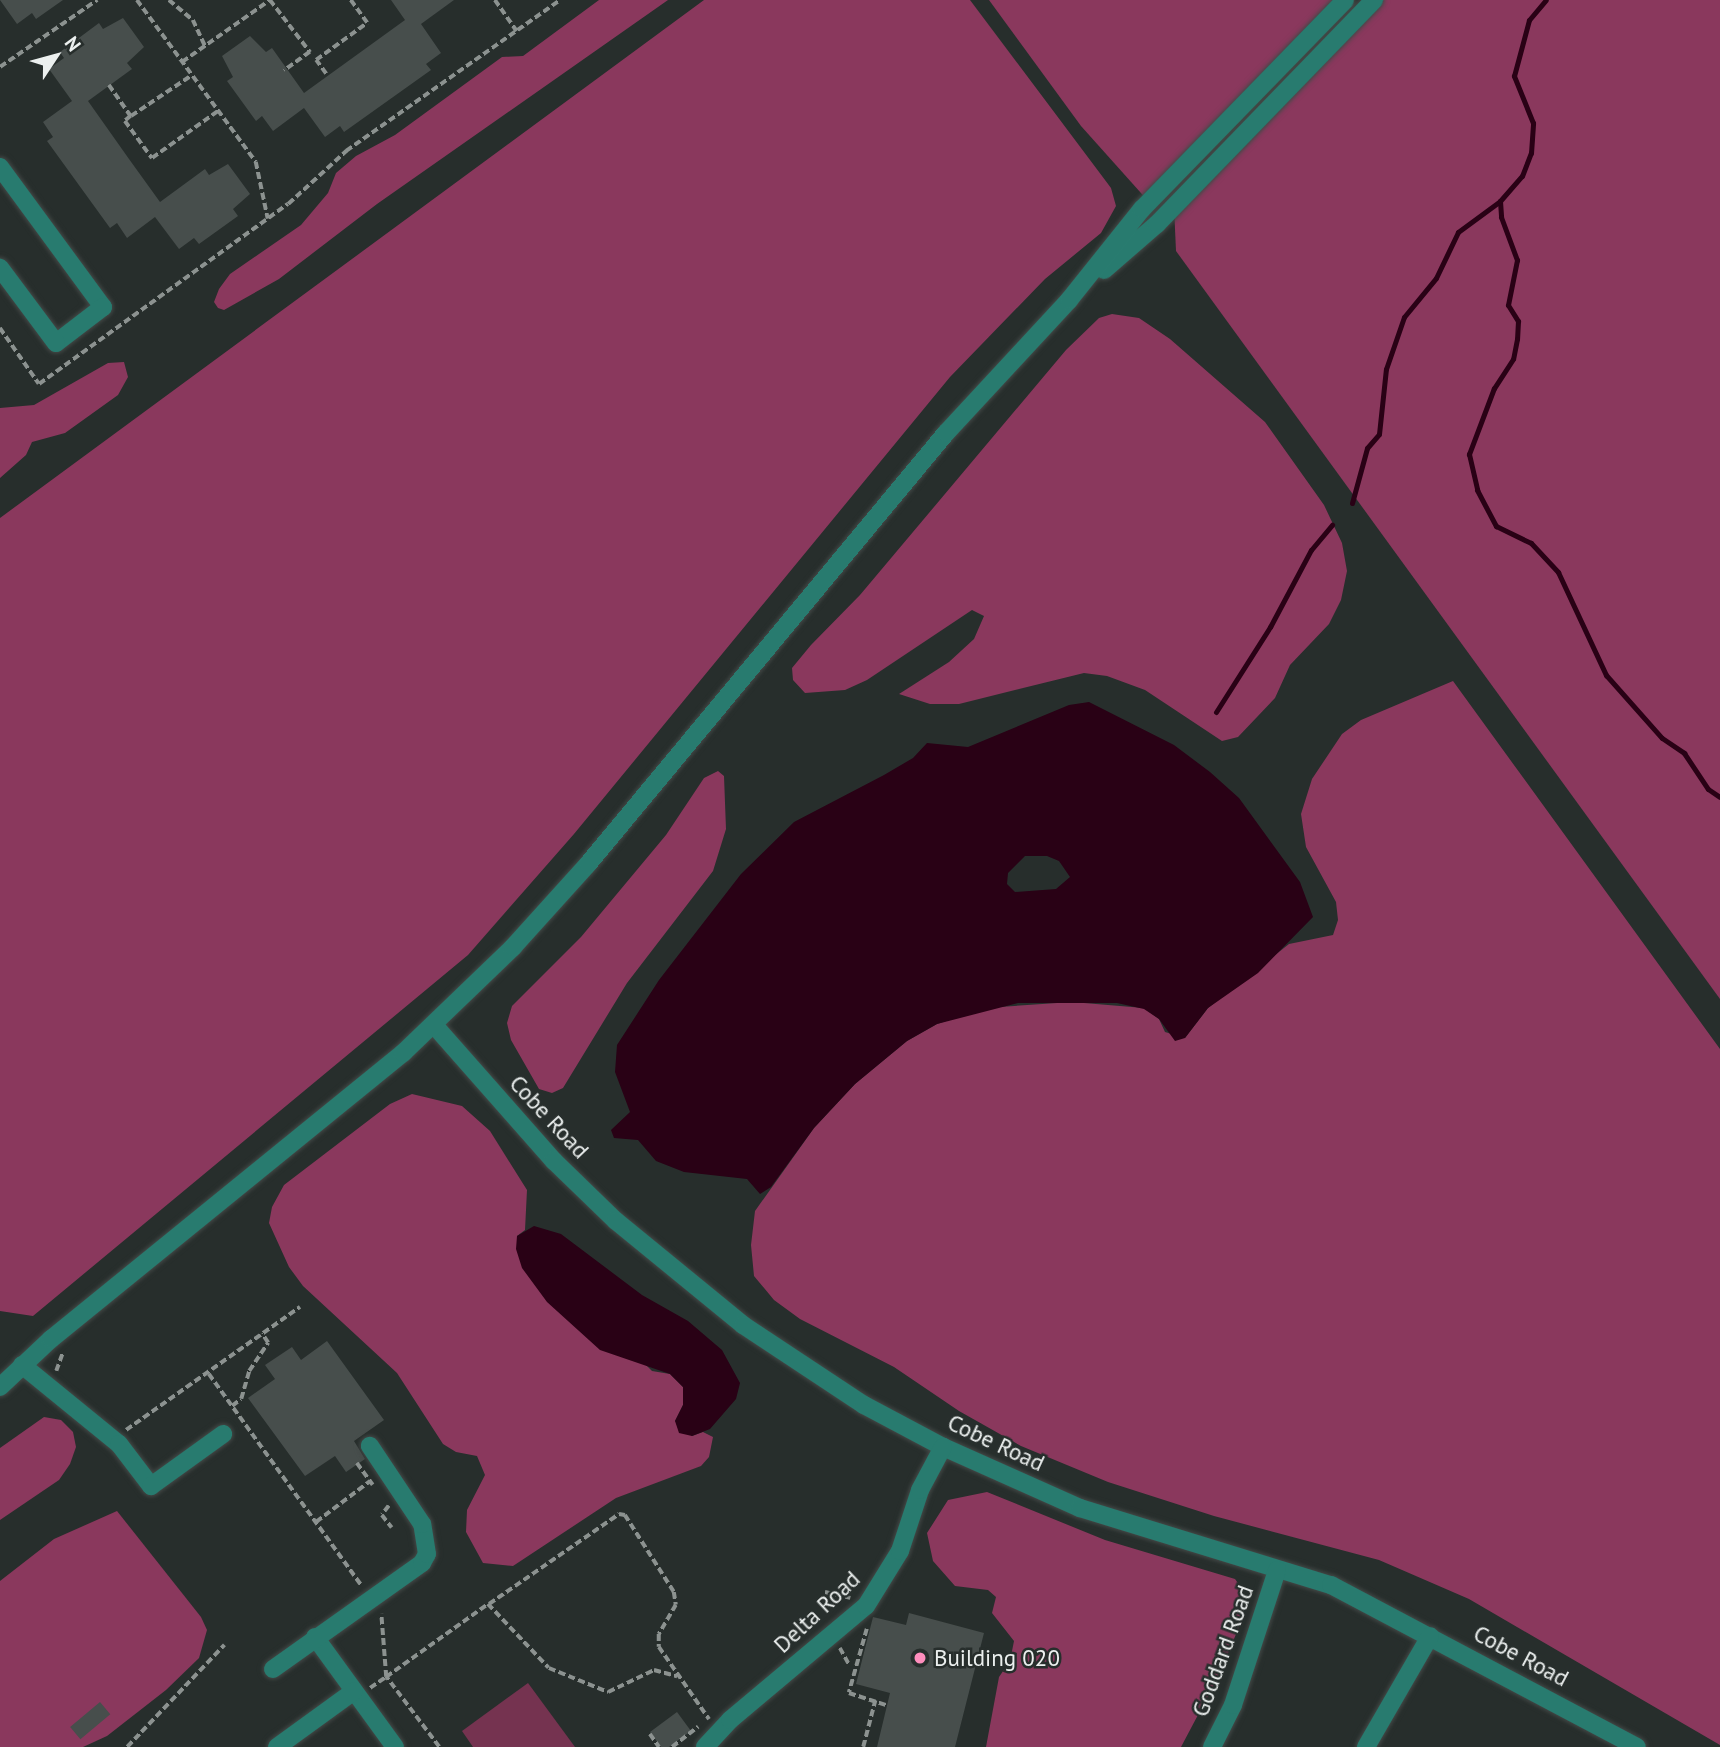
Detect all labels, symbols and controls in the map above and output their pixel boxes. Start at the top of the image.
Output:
north arrow [21,21,91,91]
text: N [60,32,86,56]
street label: Cobe Road [504,1070,594,1164]
street label: Cobe Road [943,1409,1049,1477]
street label: Delta Road [768,1565,866,1659]
street label: Goddard Road [1187,1582,1259,1720]
street label: Cobe Road [1469,1619,1573,1693]
place label: Building 020 [934,1644,1060,1672]
marker: Building 020 [912,1650,928,1666]

